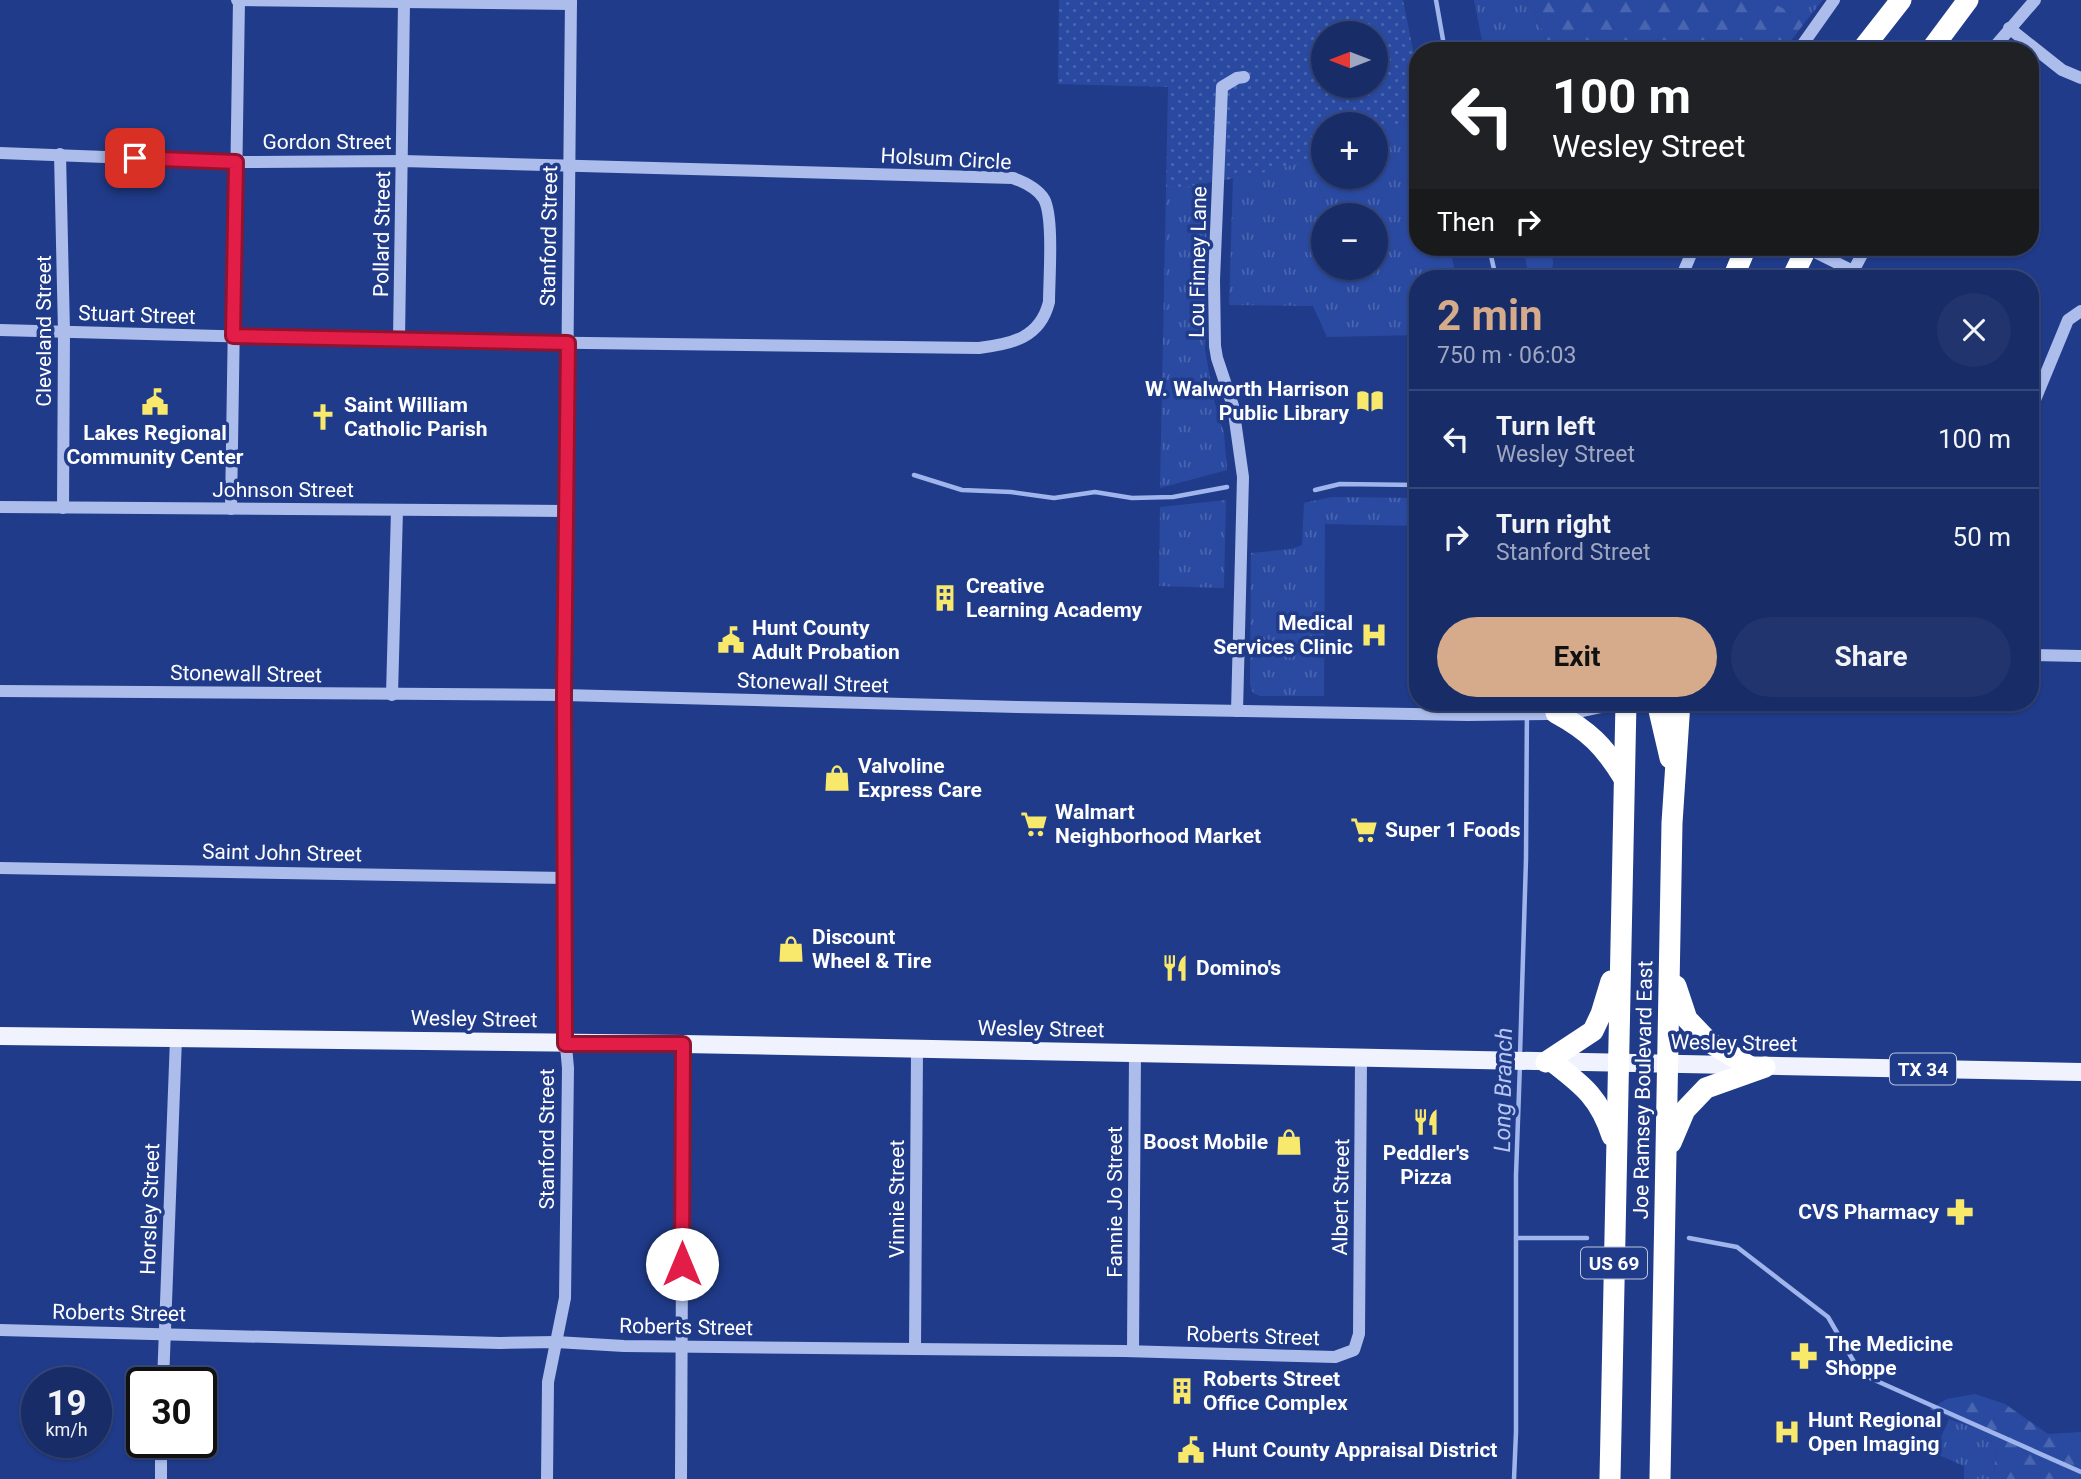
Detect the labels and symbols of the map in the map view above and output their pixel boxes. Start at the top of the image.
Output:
north arrow [1311,21,1388,98]
pin [105,128,165,188]
street label: Gordon Street [262,130,392,154]
street label: Holsum Circle [880,144,1012,174]
street label: Stanford Street [536,165,562,307]
street label: Pollard Street [369,171,395,297]
street label: Lou Finney Lane [1185,186,1211,338]
street label: Cleveland Street [32,255,56,407]
street label: Stuart Street [78,301,196,329]
place label: W. Walworth Harrison Public Library [1145,377,1349,425]
library icon: W. Walworth Harrison Public Library [1355,386,1385,416]
public building icon: Lakes Regional Community Center [140,387,170,417]
place label: Saint William Catholic Parish [344,393,487,441]
church icon: Saint William Catholic Parish [308,402,338,432]
place label: Lakes Regional Community Center [67,421,244,469]
street label: Johnson Street [212,478,354,502]
place label: Creative Learning Academy [966,574,1143,622]
building icon: Creative Learning Academy [930,583,960,613]
place label: Medical Services Clinic [1213,611,1353,659]
place label: Hunt County Adult Probation [752,616,900,664]
hospital icon: Medical Services Clinic [1359,620,1389,650]
public building icon: Hunt County Adult Probation [716,625,746,655]
street label: Stonewall Street [170,661,322,687]
street label: Stonewall Street [737,668,889,698]
place label: Valvoline Express Care [858,754,982,802]
shop icon: Valvoline Express Care [822,763,852,793]
place label: Walmart Neighborhood Market [1055,800,1261,848]
supermarket icon: Walmart Neighborhood Market [1019,809,1049,839]
supermarket icon: Super 1 Foods [1349,815,1379,845]
place label: Super 1 Foods [1385,818,1521,842]
street label: Saint John Street [202,840,362,866]
place label: Discount Wheel & Tire [812,925,931,973]
shop icon: Discount Wheel & Tire [776,934,806,964]
restaurant icon: Domino's [1160,953,1190,983]
place label: Domino's [1196,956,1281,980]
street label: Joe Ramsey Boulevard East [1629,960,1657,1220]
street label: Wesley Street [410,1006,538,1032]
street label: Wesley Street [977,1016,1105,1042]
water label: Long Branch [1489,1027,1518,1153]
street label: Wesley Street [1670,1030,1798,1056]
road number: TX 34 [1890,1054,1956,1084]
street label: Stanford Street [535,1068,559,1210]
restaurant icon: Peddler's Pizza [1411,1107,1441,1137]
street label: Fannie Jo Street [1103,1126,1127,1278]
shop icon: Boost Mobile [1274,1127,1304,1157]
place label: Boost Mobile [1143,1130,1268,1154]
street label: Albert Street [1328,1138,1354,1256]
street label: Vinnie Street [885,1140,909,1258]
place label: Peddler's Pizza [1383,1141,1469,1189]
street label: Horsley Street [136,1143,164,1275]
pharmacy icon: CVS Pharmacy [1945,1197,1975,1227]
place label: CVS Pharmacy [1798,1200,1939,1224]
position arrow [645,1227,719,1301]
road number: US 69 [1581,1247,1647,1278]
street label: Roberts Street [52,1300,186,1326]
street label: Roberts Street [619,1314,753,1340]
street label: Roberts Street [1186,1322,1320,1350]
place label: The Medicine Shoppe [1825,1332,1953,1380]
pharmacy icon: The Medicine Shoppe [1789,1341,1819,1371]
speed limit sign: 30 [126,1367,217,1458]
place label: Roberts Street Office Complex [1203,1367,1348,1415]
building icon: Roberts Street Office Complex [1167,1376,1197,1406]
place label: Hunt Regional Open Imaging [1808,1408,1941,1456]
hospital icon: Hunt Regional Open Imaging [1772,1417,1802,1447]
public building icon: Hunt County Appraisal District [1176,1435,1206,1465]
place label: Hunt County Appraisal District [1212,1438,1497,1462]

